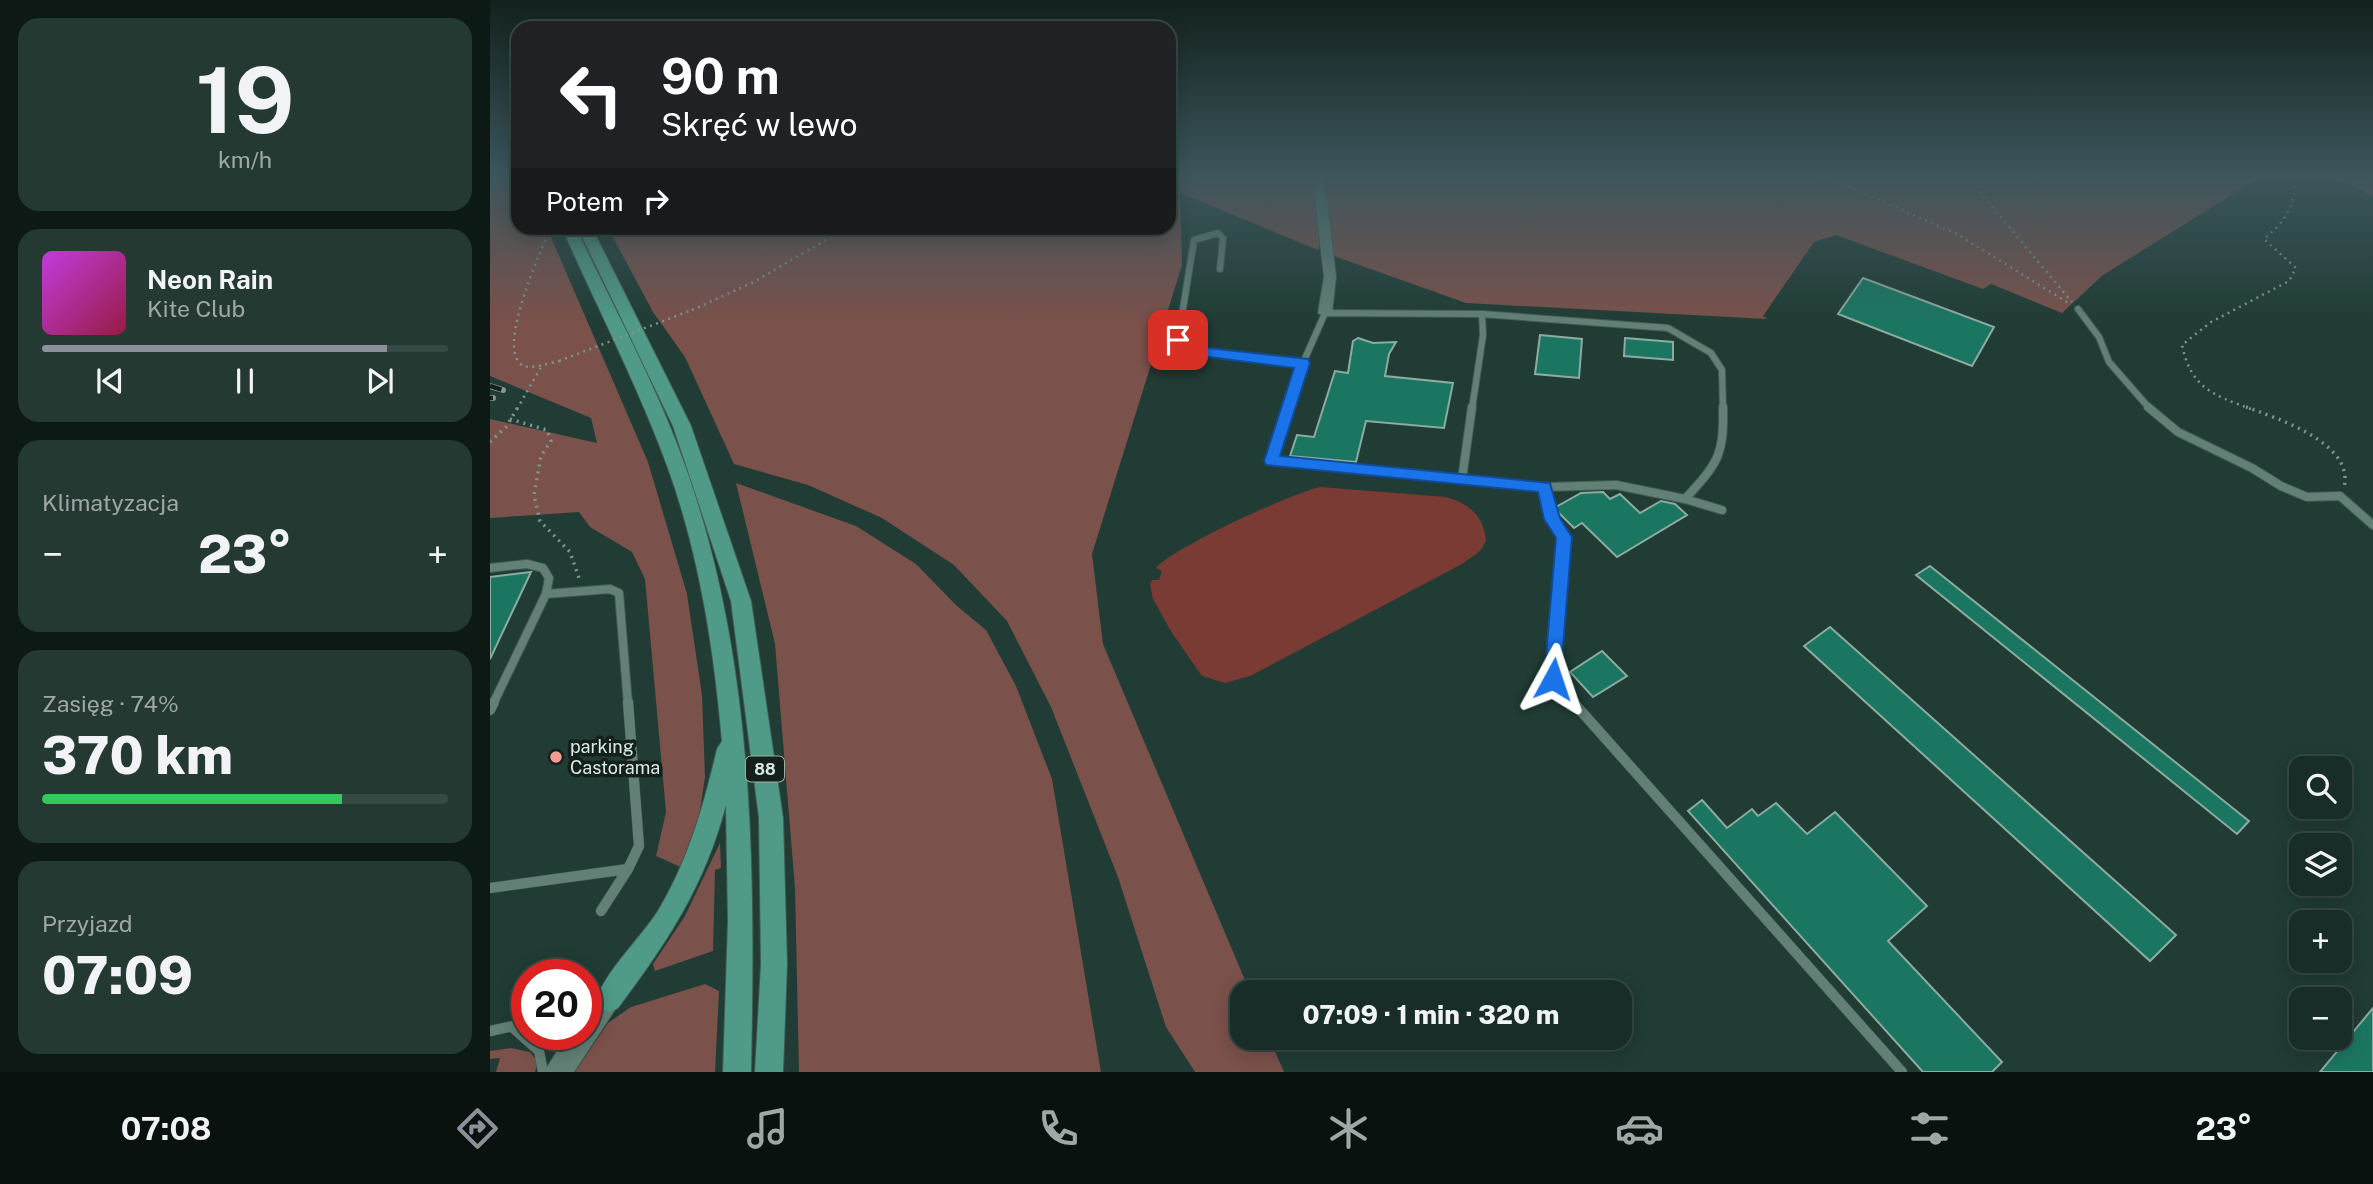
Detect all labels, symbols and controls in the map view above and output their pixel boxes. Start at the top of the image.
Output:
text: 19 [196,47,294,153]
text: 90 m [661,47,780,105]
icon: left [546,49,637,140]
text: Skręć w lewo [661,106,858,143]
text: km/h [218,146,272,173]
icon: right [637,182,675,220]
text: Potem [546,186,623,217]
text: Neon Rain [147,264,273,295]
text: Kite Club [147,295,245,322]
pin [1148,310,1208,370]
icon: arrive [1159,321,1197,359]
icon: previous [91,362,129,400]
icon: pause [226,362,264,400]
icon: next [361,362,399,400]
text: Klimatyzacja [42,489,179,516]
text: 23° [198,524,292,585]
text: − [42,532,63,577]
text: + [427,532,448,577]
position arrow [1516,642,1590,716]
text: Zasięg · 74% [42,690,179,717]
text: 370 km [42,725,233,786]
place label: parking Castorama [570,736,660,778]
marker: parking Castorama [548,749,564,765]
road number: 88 [746,756,784,782]
map controls [2289,756,2352,1050]
button: search [2289,756,2352,819]
button: layers [2289,833,2352,896]
text: Przyjazd [42,910,132,937]
button: + [2289,910,2352,973]
text: 07:09 [42,945,193,1006]
speed limit sign: 20 [511,959,602,1050]
button: − [2289,987,2352,1050]
text: 07:09 · 1 min · 320 m [1303,999,1559,1030]
icon: directions [453,1104,502,1153]
icon: music [743,1104,792,1153]
icon: phone [1034,1104,1083,1153]
icon: climate [1324,1104,1373,1153]
icon: car [1615,1104,1664,1153]
icon: filters [1905,1104,1954,1153]
text: 07:08 [121,1110,211,1147]
text: 23° [2195,1110,2252,1147]

